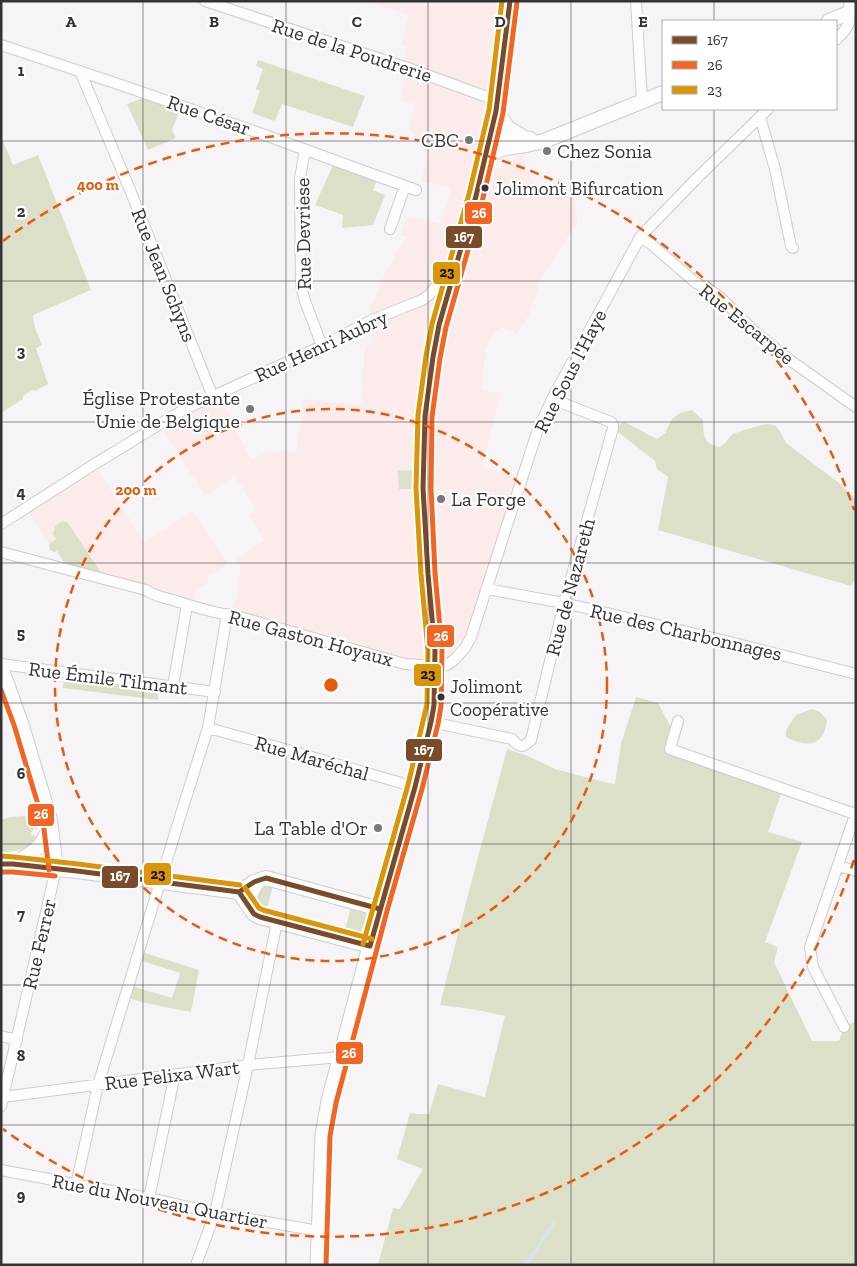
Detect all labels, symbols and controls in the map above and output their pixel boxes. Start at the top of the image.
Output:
text: A [66,12,77,31]
text: B [209,12,219,31]
text: C [352,12,362,31]
text: D [494,12,506,31]
text: E [638,12,648,31]
street label: Rue de la Poudrerie [269,13,435,87]
legend [662,20,837,110]
text: 167 [707,31,728,49]
text: 26 [707,56,723,74]
text: 1 [18,61,25,80]
text: 23 [707,81,722,99]
street label: Rue César [164,90,254,140]
place label: CBC [421,128,459,152]
marker: CBC [463,134,475,146]
place label: Chez Sonia [557,139,652,163]
marker: Chez Sonia [541,145,553,157]
text: 400 m [77,176,119,194]
place label: Jolimont Bifurcation [494,177,663,200]
street label: Rue Devriese [290,178,316,290]
marker: Jolimont Bifurcation [480,183,490,193]
line badge: 26 [464,201,493,225]
text: 2 [17,202,26,221]
street label: Rue Jean Schyns [126,205,202,345]
text: 26 [471,205,487,222]
line badge: 167 [445,225,483,249]
text: 167 [454,229,474,246]
line badge: 23 [432,261,461,285]
text: 23 [440,264,455,281]
street label: Rue Escarpée [695,278,799,370]
street label: Rue Henri Aubry [251,304,392,387]
street label: Rue Sous l'Haye [529,305,611,437]
text: 3 [17,342,26,361]
place label: Église Protestante Unie de Belgique [83,386,240,433]
marker: Église Protestante Unie de Belgique [244,403,256,415]
text: 200 m [115,481,157,499]
text: 4 [16,483,26,502]
place label: La Forge [451,487,526,511]
marker: La Forge [435,493,447,505]
street label: Rue de Nazareth [540,515,600,659]
street label: Rue des Charbonnages [588,598,784,666]
street label: Rue Gaston Hoyaux [226,604,396,672]
text: 5 [17,624,25,643]
line badge: 26 [426,624,455,648]
text: 26 [433,628,449,645]
street label: Rue Émile Tilmant [27,656,190,700]
line badge: 23 [413,663,442,687]
text: 23 [421,666,436,683]
place label: Jolimont Coopérative [450,675,549,721]
centre of rings [322,676,340,694]
marker: Jolimont Coopérative [436,692,446,702]
street label: Rue Maréchal [252,730,372,786]
line badge: 167 [405,738,443,762]
text: 167 [414,742,434,759]
text: 6 [17,764,26,783]
line badge: 26 [27,803,55,827]
text: 26 [33,806,49,823]
place label: La Table d'Or [254,816,368,840]
marker: La Table d'Or [372,822,384,834]
line badge: 23 [143,862,172,886]
line badge: 167 [101,865,139,889]
text: 23 [151,866,166,883]
text: 167 [110,868,130,885]
street label: Rue Ferrer [17,896,61,992]
text: 7 [17,905,25,924]
line badge: 26 [335,1041,364,1065]
text: 26 [341,1045,357,1062]
text: 8 [17,1046,26,1065]
street label: Rue Felixa Wart [103,1055,241,1095]
street label: Rue du Nouveau Quartier [50,1168,270,1234]
text: 9 [17,1186,26,1205]

